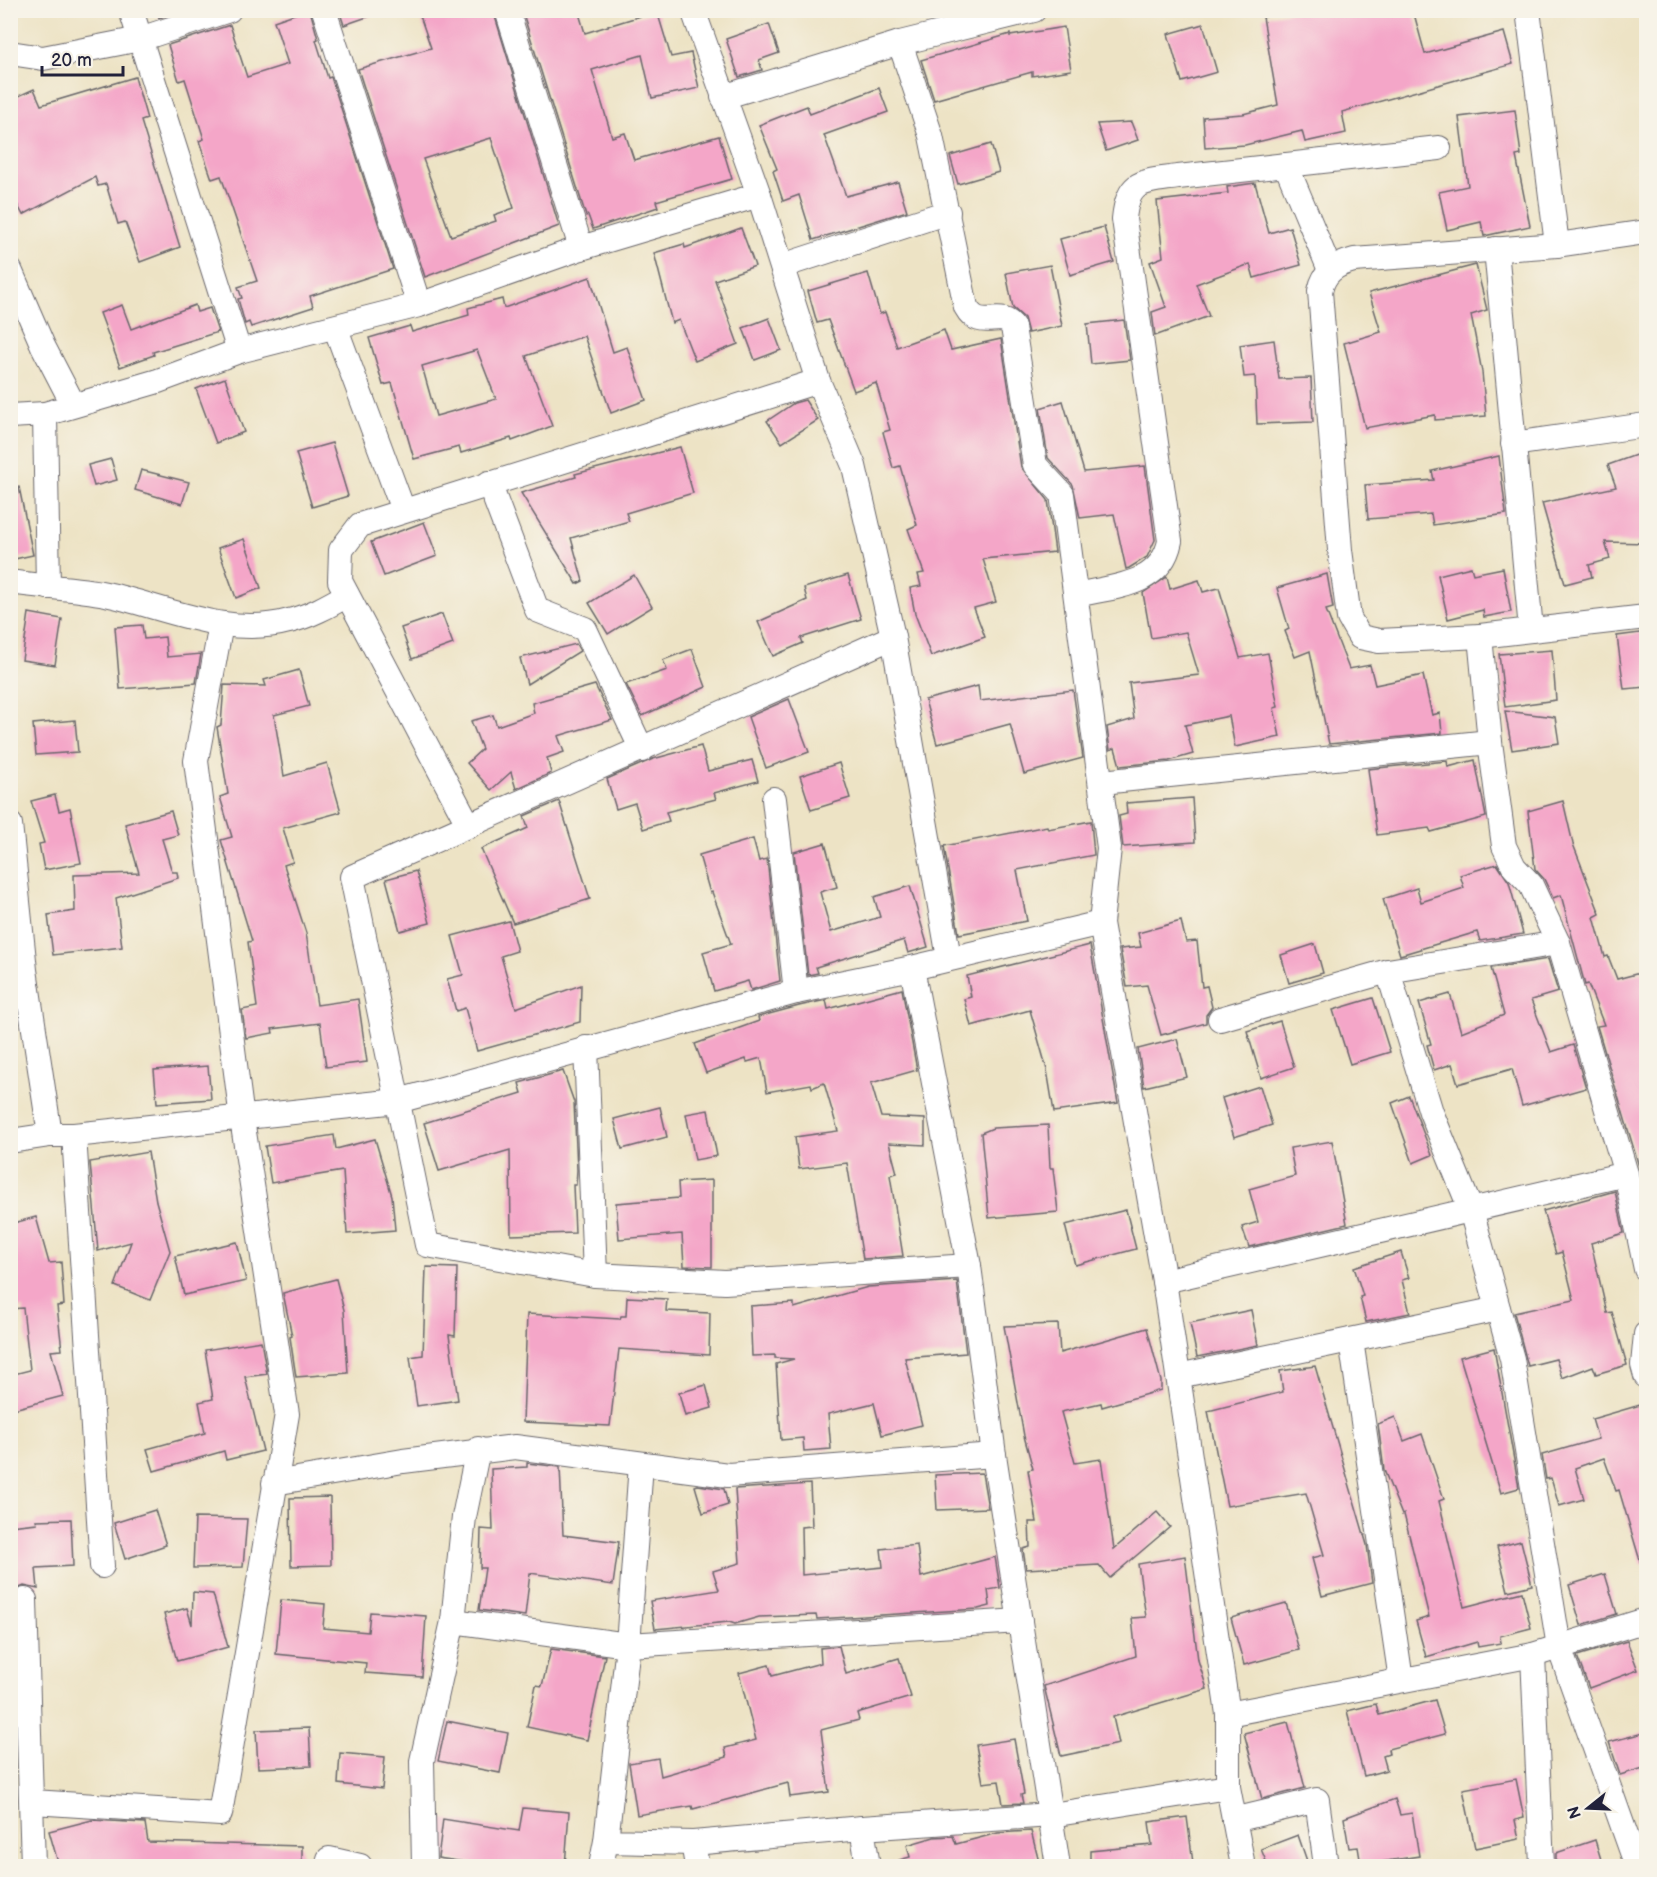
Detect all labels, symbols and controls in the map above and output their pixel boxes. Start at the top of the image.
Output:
scale bar [42,39,123,77]
text: 20 m [51,50,92,71]
north arrow [1558,1778,1618,1838]
text: N [1564,1804,1586,1821]

